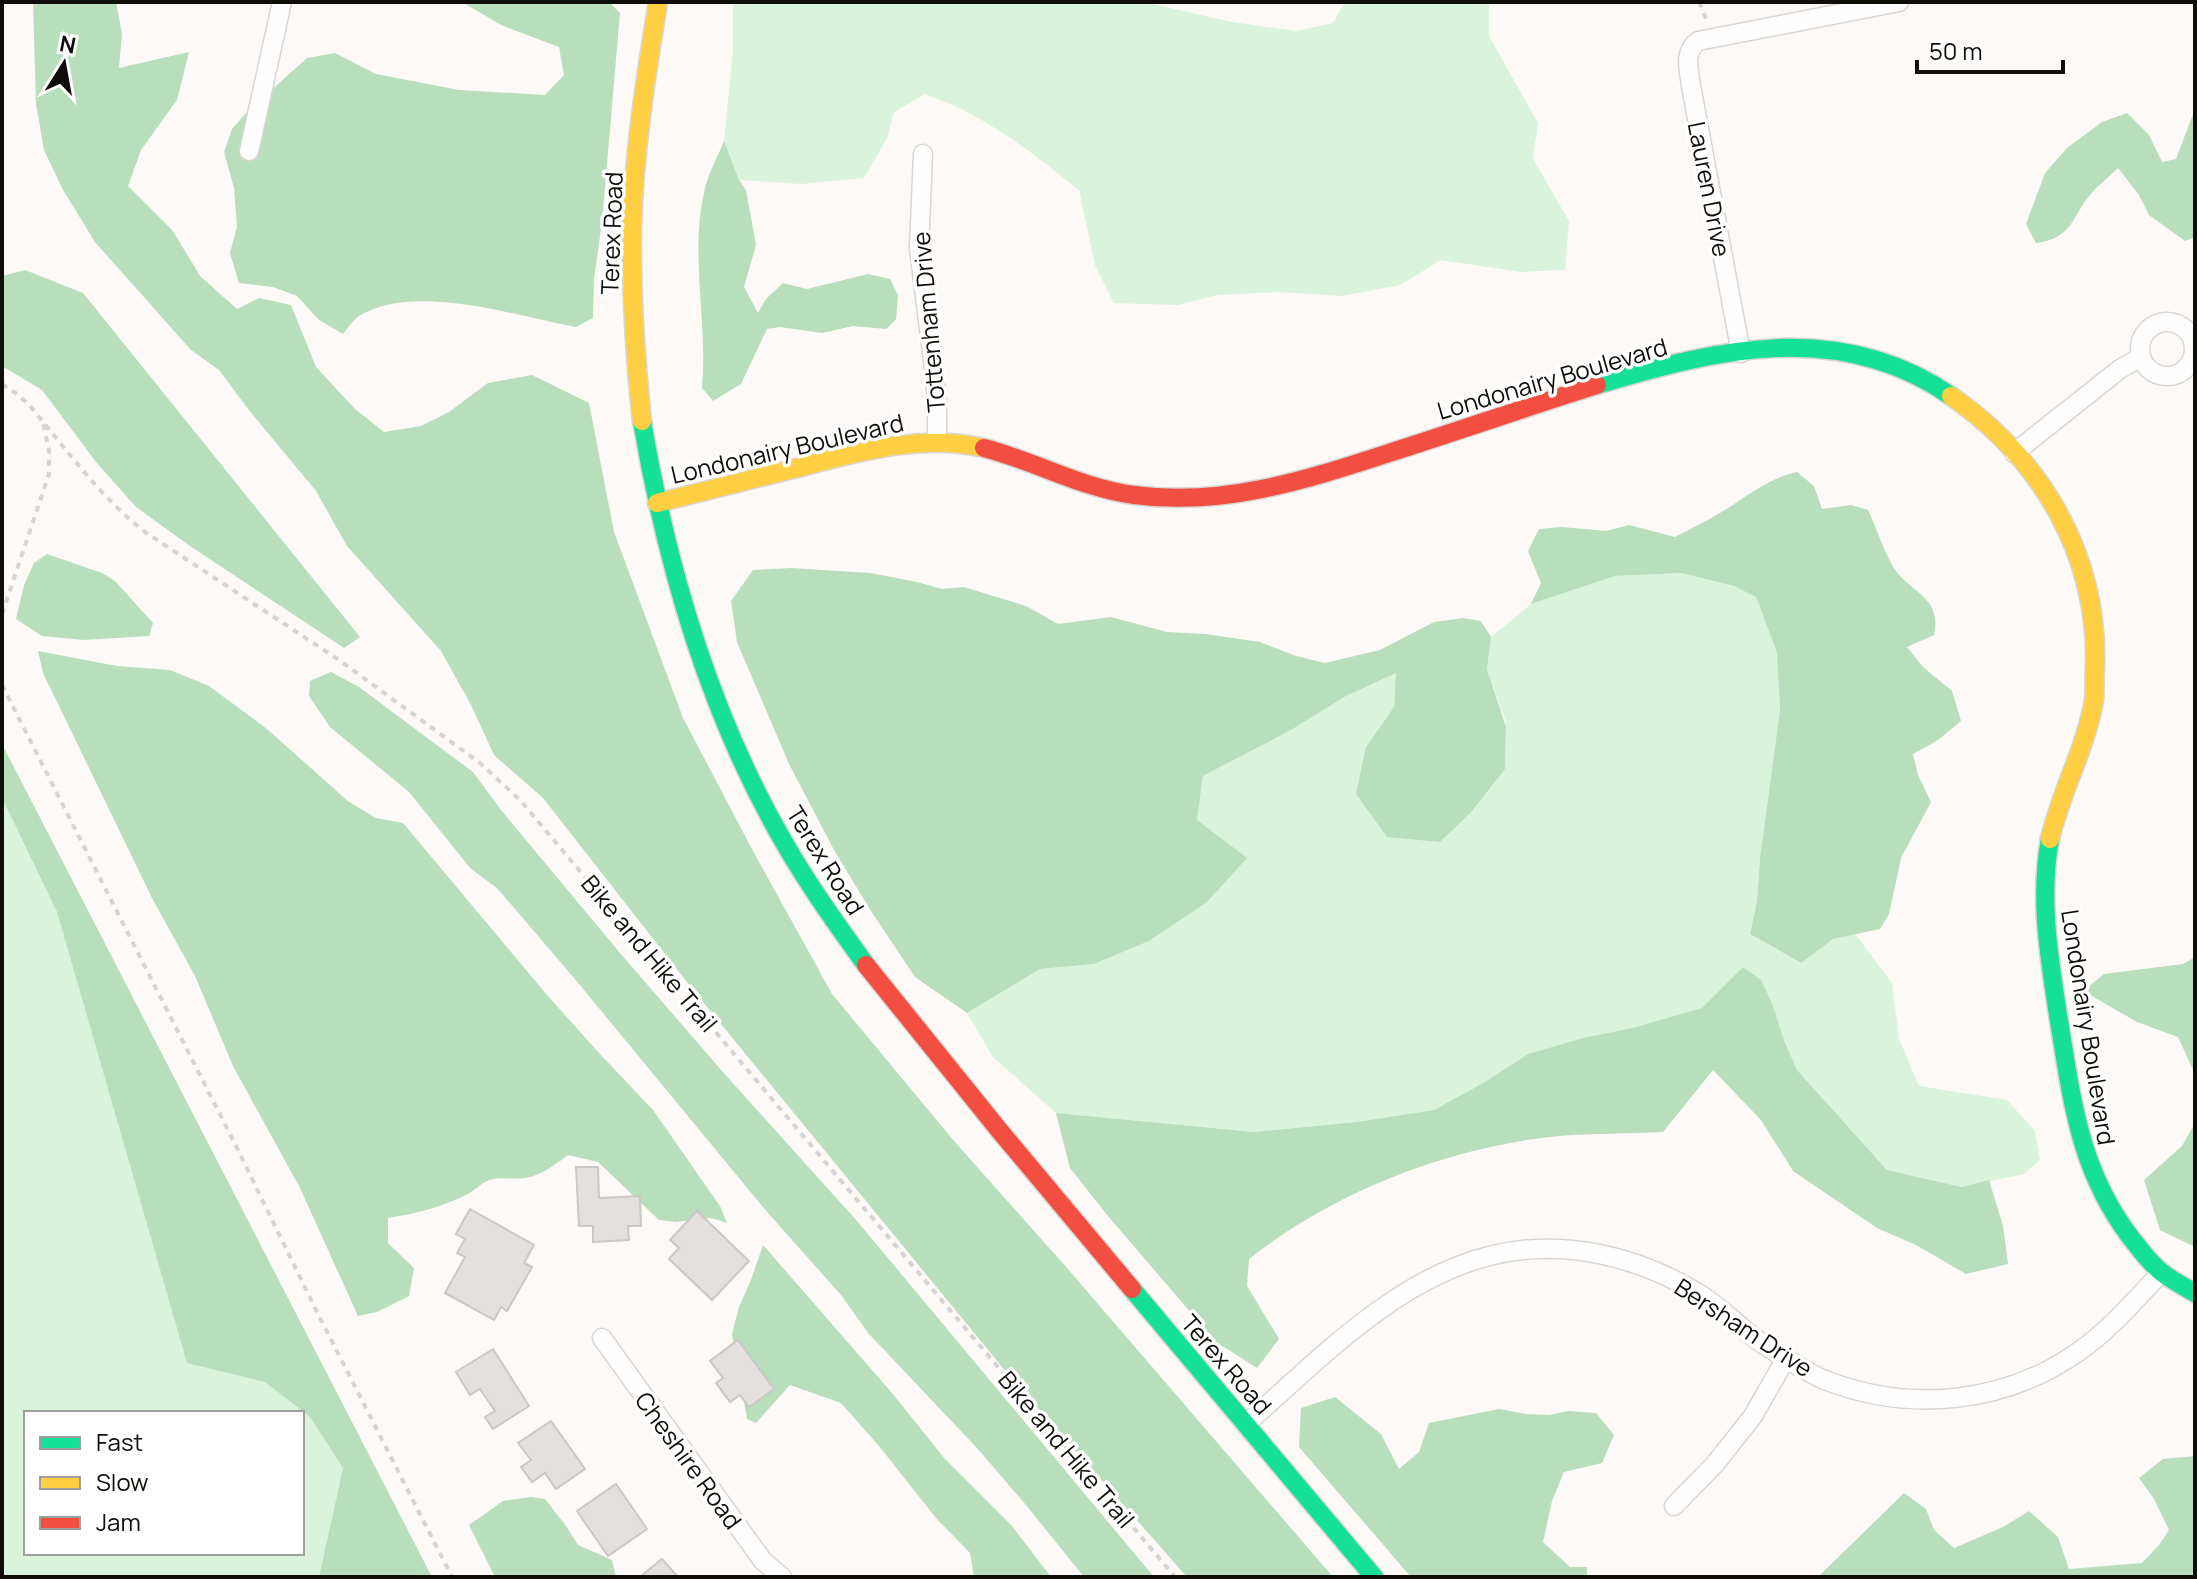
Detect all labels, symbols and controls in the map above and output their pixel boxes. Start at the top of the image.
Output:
north arrow [24,24,104,104]
scale bar [1917,24,2063,74]
text: N [57,28,78,61]
text: 50 m [1929,34,1983,67]
street label: Lauren Drive [1681,119,1739,259]
street label: Terex Road [592,171,630,295]
street label: Tottenham Drive [904,230,952,414]
street label: Londonairy Boulevard [1433,329,1671,427]
street label: Londonairy Boulevard [667,405,907,491]
street label: Terex Road [779,799,873,921]
street label: Bike and Hike Trail [574,867,726,1039]
street label: Londonairy Boulevard [2054,907,2124,1147]
street label: Bersham Drive [1669,1270,1819,1384]
street label: Terex Road [1174,1307,1280,1421]
street label: Bike and Hike Trail [991,1363,1143,1535]
street label: Cheshire Road [628,1385,750,1535]
legend [24,1411,304,1555]
text: Fast [96,1425,143,1458]
text: Slow [96,1465,149,1498]
text: Jam [96,1505,141,1538]

